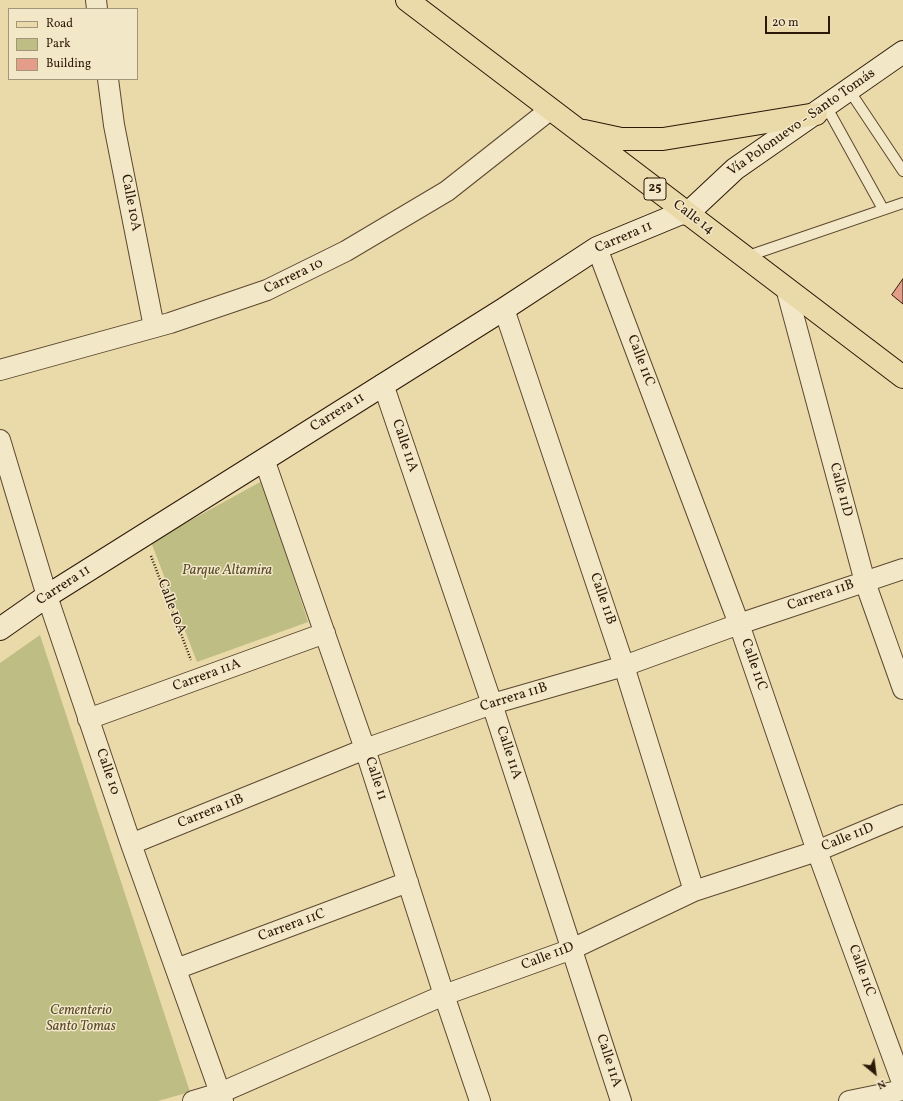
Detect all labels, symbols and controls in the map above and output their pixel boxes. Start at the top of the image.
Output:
legend [8,8,138,80]
scale bar [767,8,832,34]
text: 20 m [772,15,799,31]
text: Road [46,16,73,32]
text: Park [46,36,71,52]
text: Building [46,56,91,72]
street label: Vía Polonuevo - Santo Tomás [725,65,879,181]
street label: Calle 10A [116,173,144,233]
road number: 25 [644,178,666,200]
street label: Calle 14 [669,197,717,239]
street label: Carrera 11 [593,218,655,258]
street label: Carrera 10 [262,255,326,299]
street label: Calle 11C [622,333,658,389]
street label: Carrera 11 [308,390,368,436]
street label: Calle 11A [387,417,421,475]
street label: Calle 11D [825,461,855,519]
street label: Carrera 11 [34,562,94,610]
park label: Parque Altamira [182,563,272,579]
street label: Calle 11B [585,571,619,627]
street label: Calle 10A [153,577,189,637]
street label: Carrera 11B [785,577,857,615]
street label: Calle 11C [736,637,770,693]
street label: Carrera 11A [171,656,243,696]
street label: Carrera 11B [478,680,550,716]
street label: Calle 11A [492,724,524,782]
street label: Calle 10 [91,747,123,797]
street label: Calle 11 [360,755,390,803]
street label: Carrera 11B [176,791,246,833]
street label: Calle 11D [819,820,877,856]
street label: Carrera 11C [256,906,328,946]
street label: Calle 11D [519,939,577,975]
street label: Calle 11C [844,943,878,999]
park label: Cementerio Santo Tomas [46,1003,116,1036]
street label: Calle 11A [592,1032,624,1090]
north arrow [855,1053,895,1093]
text: N [874,1075,888,1092]

